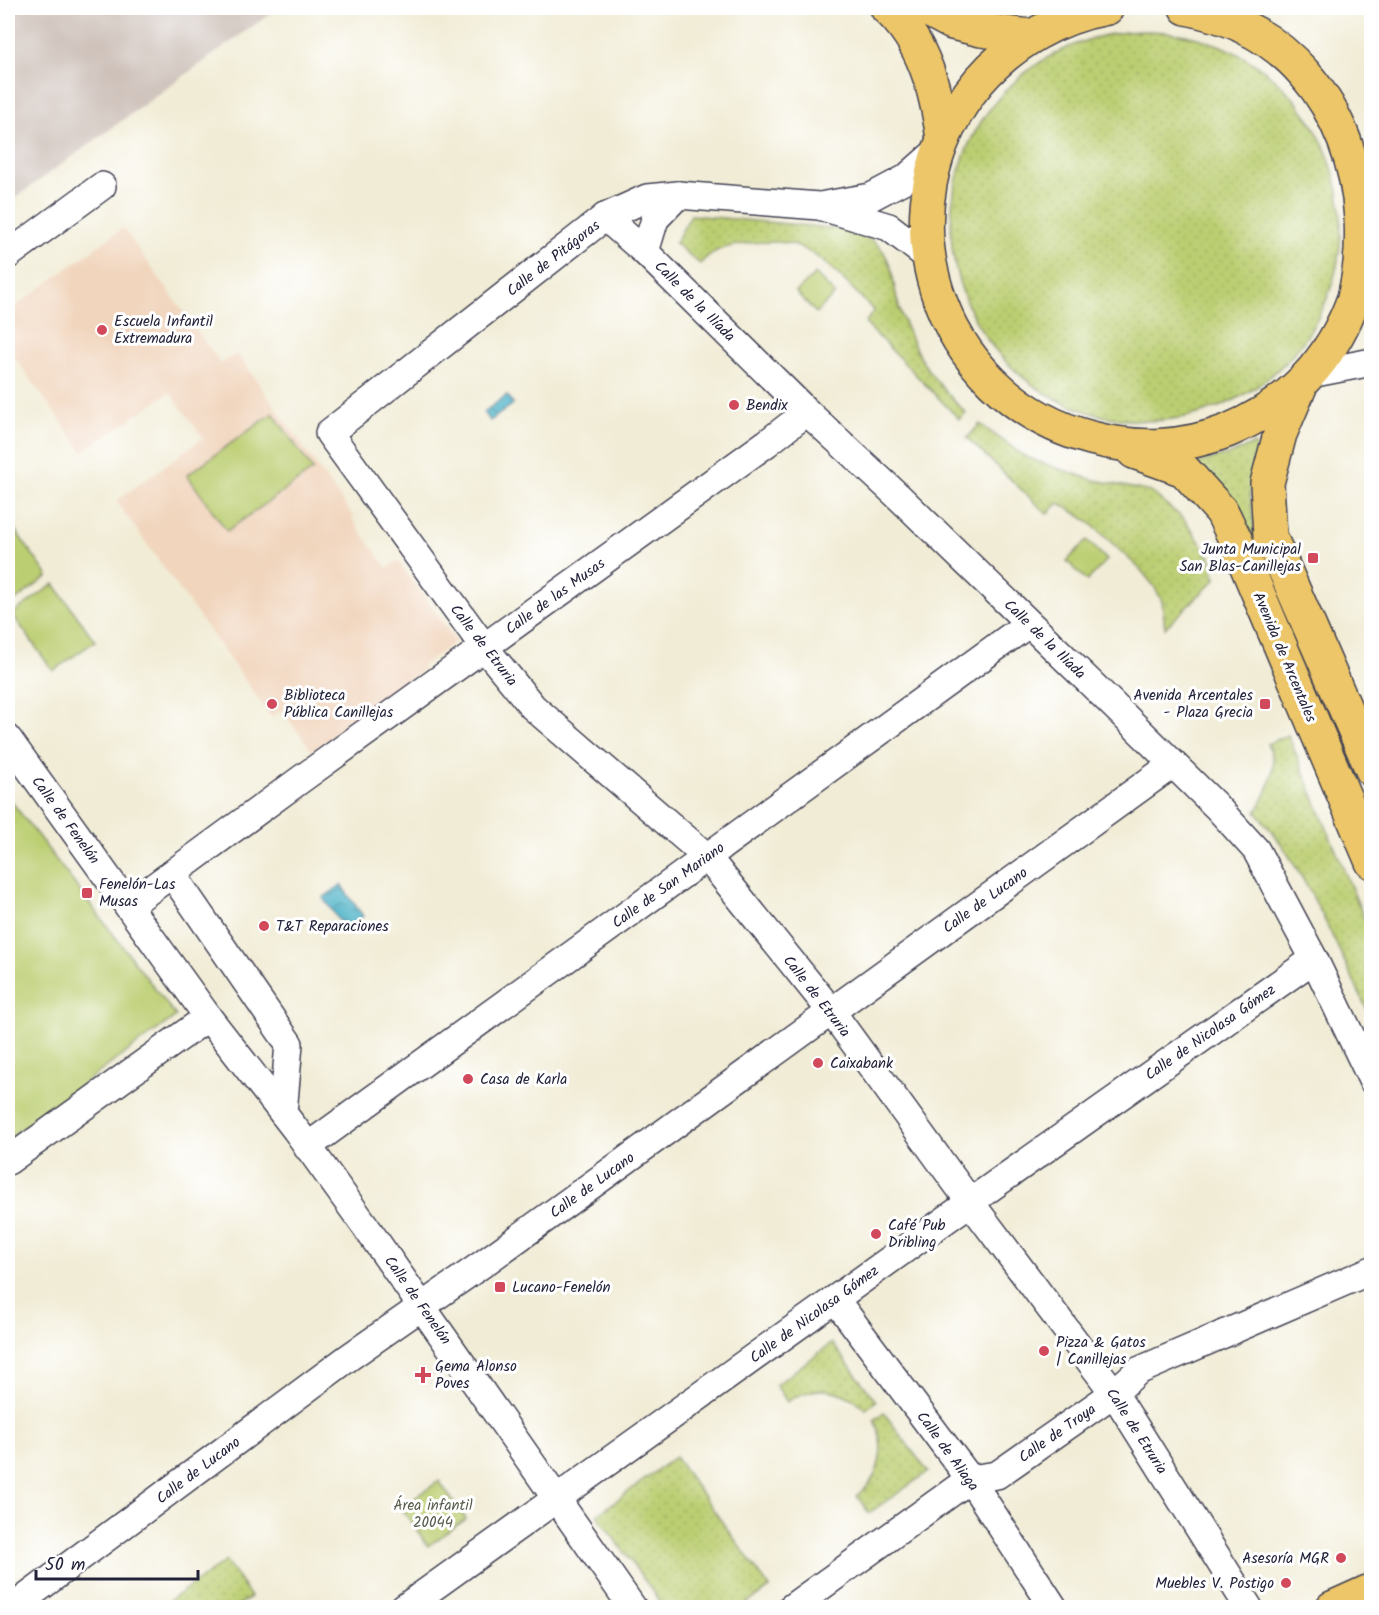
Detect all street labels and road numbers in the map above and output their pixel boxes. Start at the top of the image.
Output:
street label: Calle de Pitágoras [502,214,606,303]
street label: Calle de la Ilíada [648,256,740,348]
street label: Calle de las Musas [501,552,611,641]
street label: Avenida de Arcentales [1246,588,1323,727]
street label: Calle de la Ilíada [998,594,1091,685]
street label: Calle de Etruria [443,599,523,692]
street label: Calle de Fenelón [25,771,106,870]
street label: Calle de San Mariano [607,836,730,935]
street label: Calle de Lucano [938,862,1033,940]
street label: Calle de Etruria [776,950,856,1043]
street label: Calle de Nicolasa Gómez [1140,978,1281,1087]
street label: Calle de Lucano [545,1147,640,1225]
street label: Calle de Fenelón [377,1251,457,1350]
street label: Calle de Nicolasa Gómez [745,1259,885,1370]
street label: Calle de Etruria [1099,1384,1173,1479]
street label: Calle de Troya [1014,1398,1101,1470]
street label: Calle de Aliaga [910,1407,985,1497]
street label: Calle de Lucano [151,1431,246,1511]

